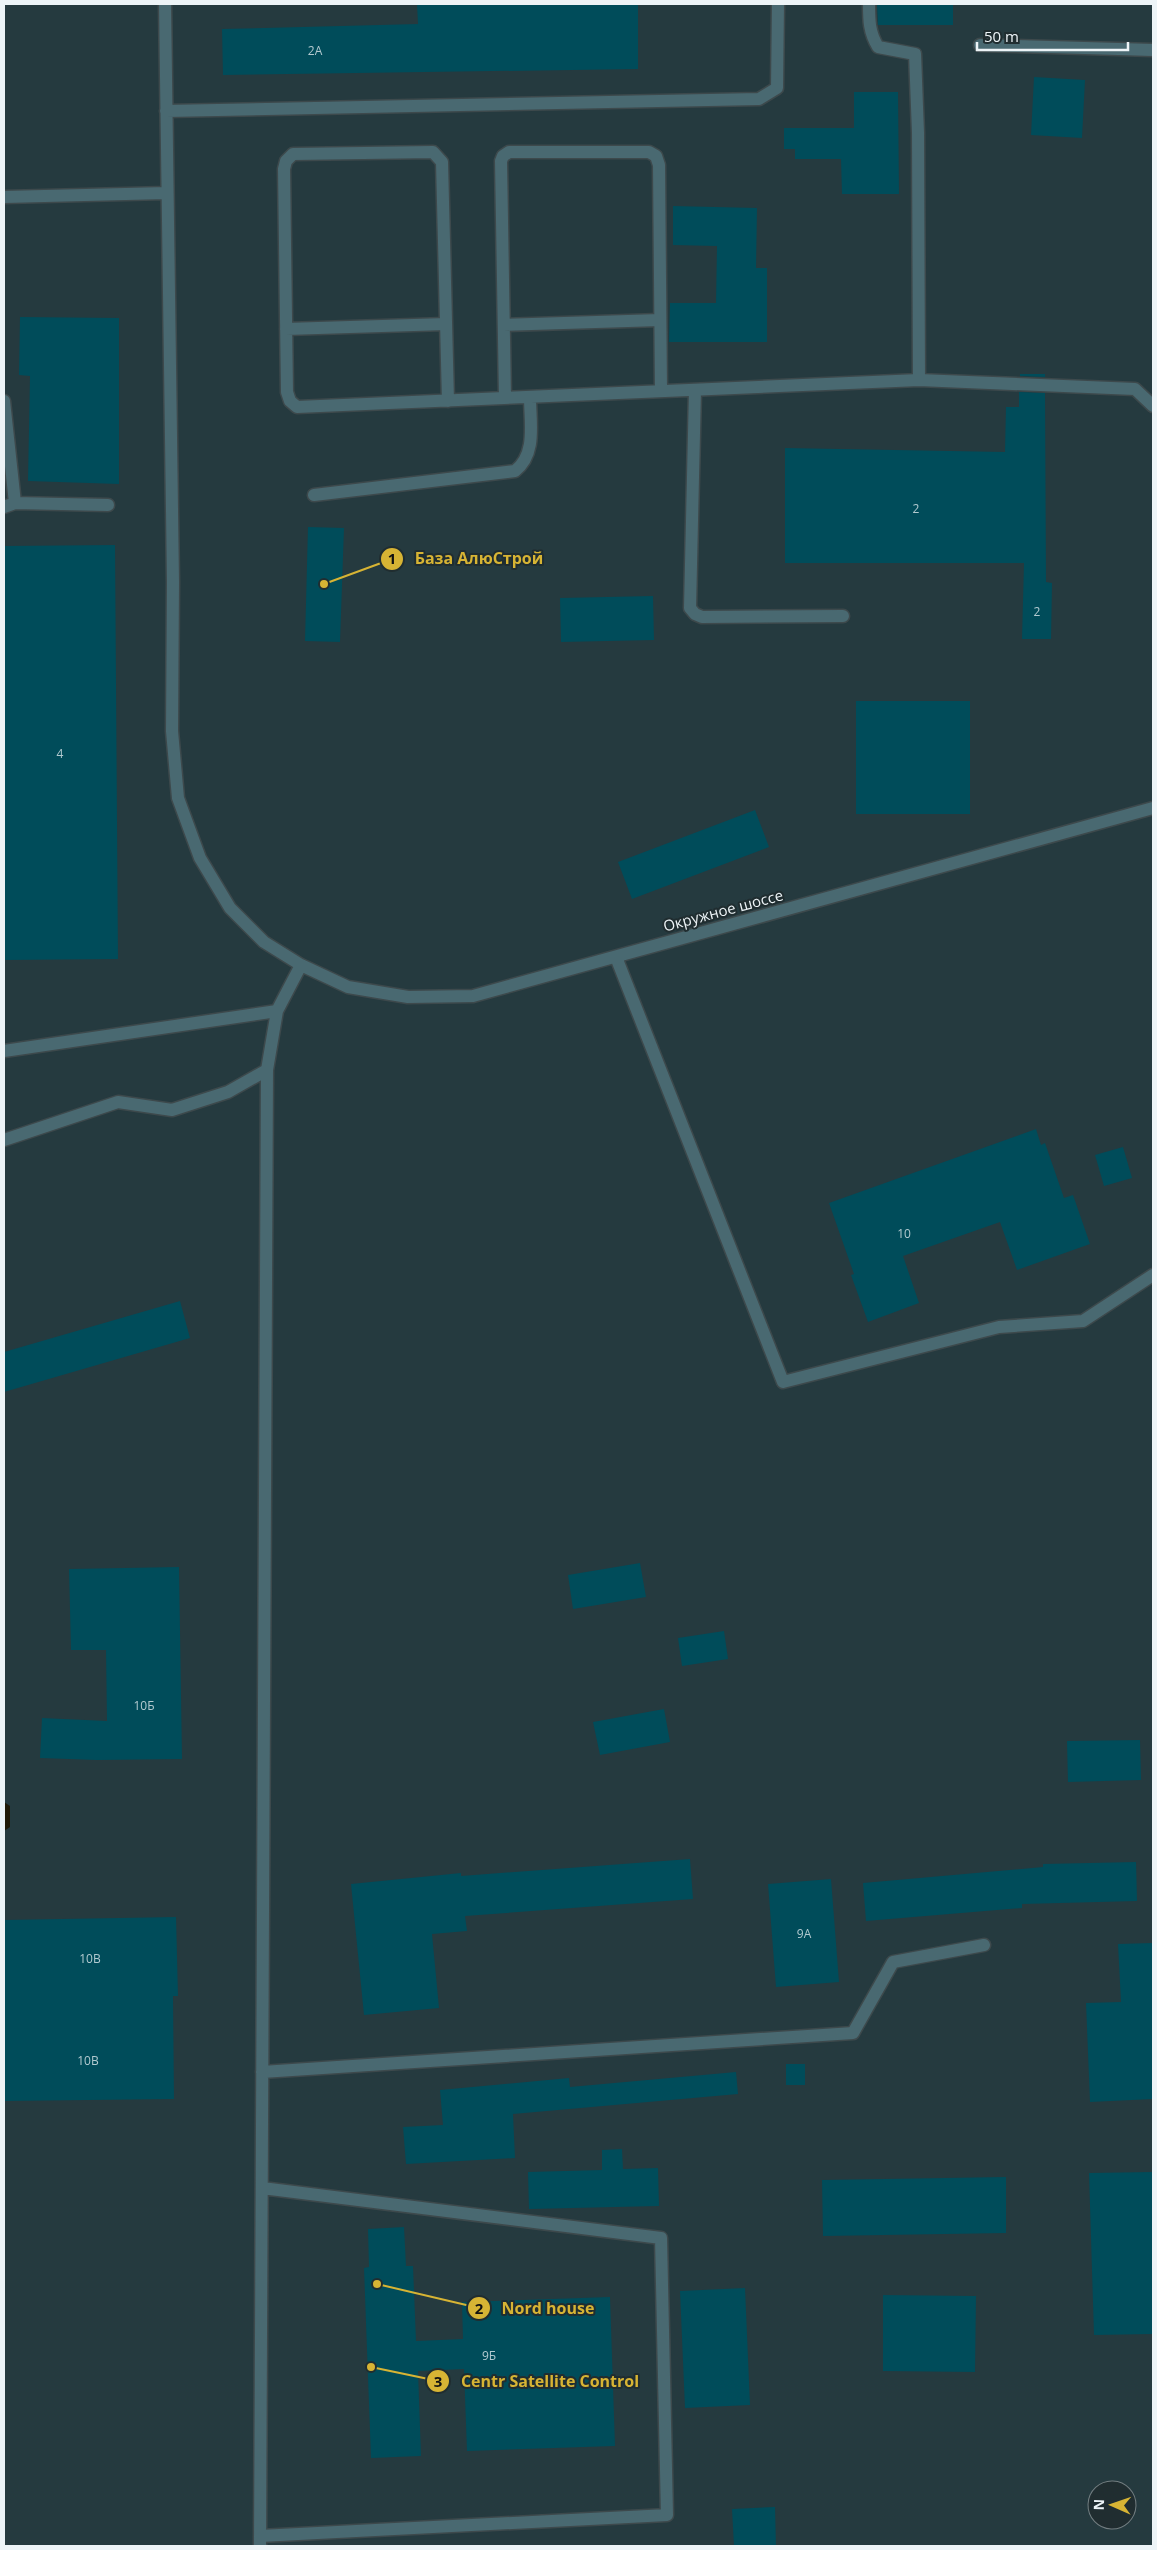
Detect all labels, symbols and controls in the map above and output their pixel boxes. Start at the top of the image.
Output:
scale bar [977,20,1128,52]
text: 50 m [984,26,1019,46]
house number: 2А [308,42,323,59]
house number: 2 [913,500,920,517]
callout: База АлюСтрой [380,543,553,574]
text: База АлюСтрой [415,547,543,569]
text: 1 [388,548,396,568]
house number: 2 [1034,603,1041,620]
house number: 4 [57,745,64,762]
street label: Окружное шоссе [661,884,785,936]
house number: 10 [897,1225,911,1242]
house number: 10Б [133,1697,155,1714]
house number: 9А [797,1925,812,1942]
house number: 10В [79,1950,101,1967]
house number: 10В [77,2052,99,2069]
callout: Nord house [466,2293,604,2324]
text: Nord house [502,2297,594,2319]
text: 2 [475,2298,484,2318]
house number: 9Б [482,2347,496,2364]
callout: Centr Satellite Control [425,2366,649,2397]
text: Centr Satellite Control [461,2370,639,2392]
text: 3 [434,2371,442,2391]
north arrow [1087,2480,1137,2530]
text: N [1089,2499,1108,2511]

